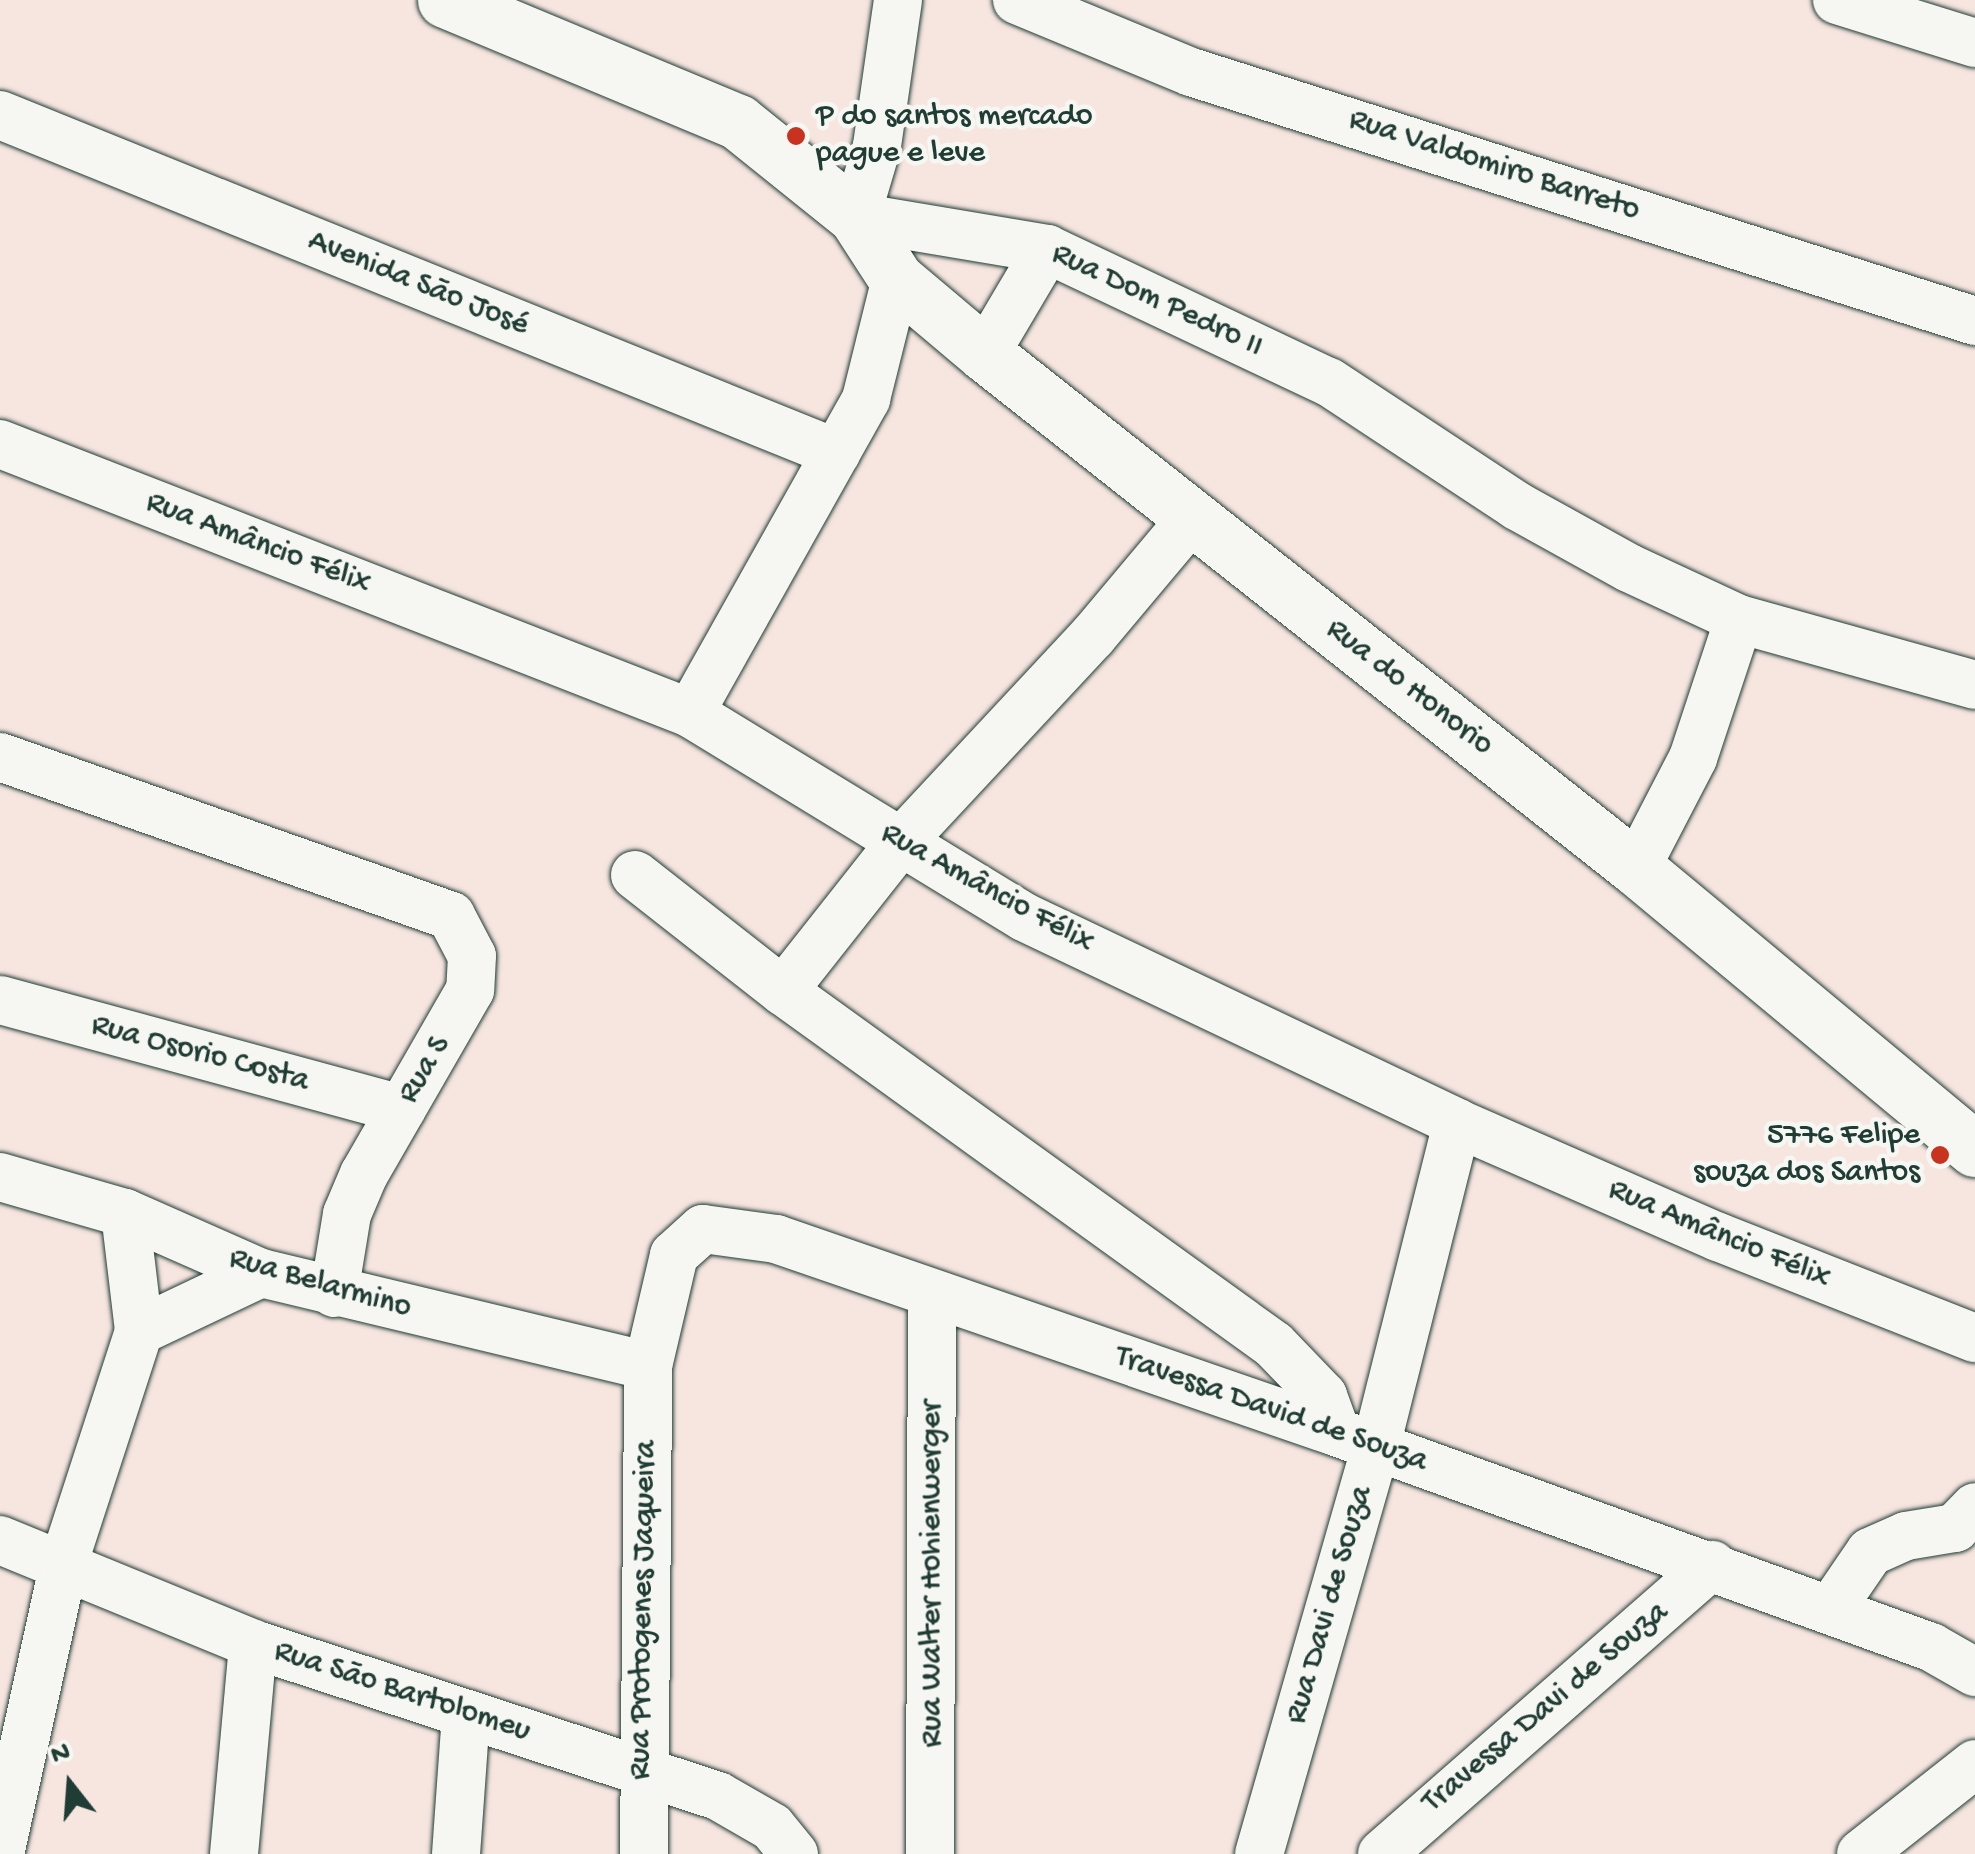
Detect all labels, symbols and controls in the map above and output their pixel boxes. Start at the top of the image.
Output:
place label: P do santos mercado pague e leve [816,99,1093,174]
street label: Rua Valdomiro Barreto [1344,101,1644,231]
marker: P do santos mercado pague e leve [785,125,807,147]
street label: Avenida São José [302,222,534,346]
street label: Rua Dom Pedro II [1045,235,1269,367]
street label: Rua Amâncio Félix [140,484,376,604]
street label: Rua do Honorio [1318,611,1500,765]
street label: Rua Amâncio Félix [874,815,1100,963]
street label: Rua Osorio Costa [87,1006,313,1102]
street label: Rua S [390,1029,460,1111]
place label: 5776 Felipe souza dos Santos [1693,1118,1920,1193]
marker: 5776 Felipe souza dos Santos [1929,1144,1951,1166]
street label: Rua Amâncio Félix [1602,1171,1836,1299]
street label: Rua Belarmino [225,1240,415,1328]
street label: Travessa David de Souza [1110,1338,1432,1482]
street label: Rua Walter Hohienwerger [914,1400,952,1748]
street label: Rua Protogenes Jaqueira [622,1440,666,1780]
street label: Rua Davi de Souza [1278,1482,1382,1728]
street label: Travessa Davi de Souza [1415,1594,1677,1822]
street label: Rua São Bartolomeu [269,1632,535,1752]
north arrow [20,1734,120,1834]
text: N [48,1736,75,1773]

